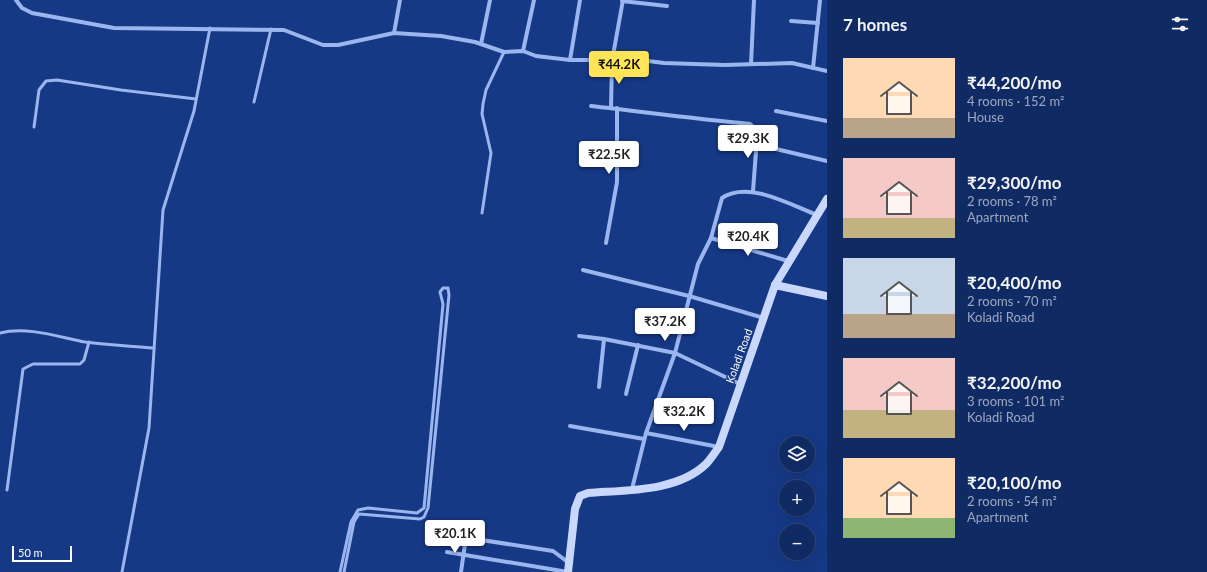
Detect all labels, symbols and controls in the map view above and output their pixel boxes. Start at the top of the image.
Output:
icon: filters [1169,13,1191,35]
text: 7 homes [843,14,907,35]
pin: ₹44.2K [586,51,652,85]
text: ₹44.2K [598,56,640,72]
text: ₹44,200/mo [967,72,1062,93]
icon: home [875,74,923,122]
text: 4 rooms · 152 m² [967,93,1064,109]
text: House [967,109,1004,125]
pin: ₹29.3K [715,125,781,159]
text: ₹29.3K [727,130,769,146]
pin: ₹22.5K [576,141,642,175]
text: ₹22.5K [588,146,630,162]
text: ₹29,300/mo [967,172,1062,193]
icon: home [875,174,923,222]
text: 2 rooms · 78 m² [967,193,1057,209]
text: Apartment [967,209,1028,225]
pin: ₹20.4K [715,223,781,257]
text: ₹20.4K [727,228,769,244]
text: ₹20,400/mo [967,272,1062,293]
icon: home [875,274,923,322]
text: 2 rooms · 70 m² [967,293,1057,309]
pin: ₹37.2K [632,308,698,342]
text: Koladi Road [967,309,1035,325]
text: ₹37.2K [644,313,686,329]
street label: Koladi Road [723,327,754,385]
text: ₹32,200/mo [967,372,1062,393]
icon: home [875,374,923,422]
text: 3 rooms · 101 m² [967,393,1064,409]
pin: ₹32.2K [651,398,717,432]
text: ₹32.2K [663,403,705,419]
text: Koladi Road [967,409,1035,425]
map controls [779,436,815,560]
button: layers [779,436,815,472]
text: ₹20,100/mo [967,472,1062,493]
icon: home [875,474,923,522]
button: + [779,480,815,516]
text: 2 rooms · 54 m² [967,493,1057,509]
text: Apartment [967,509,1028,525]
pin: ₹20.1K [422,520,488,554]
button: − [779,524,815,560]
text: ₹20.1K [434,525,476,541]
scale bar [12,544,72,563]
text: 50 m [18,546,43,559]

